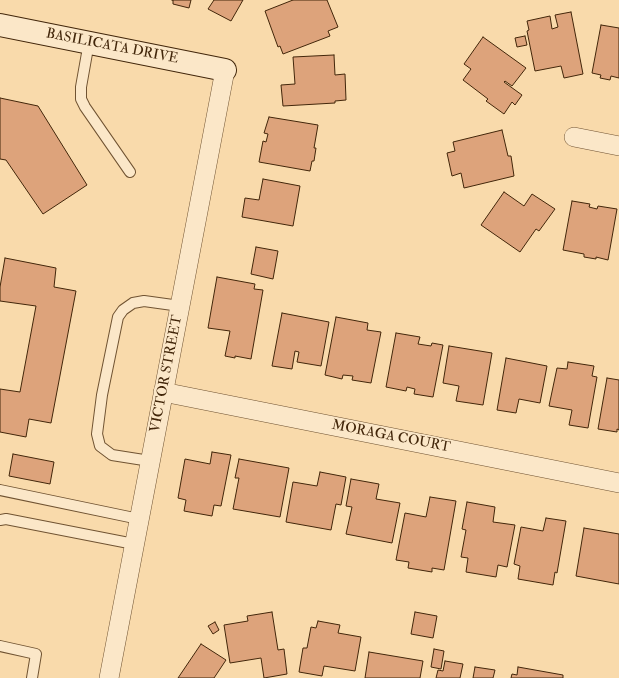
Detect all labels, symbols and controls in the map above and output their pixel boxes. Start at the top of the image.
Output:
street label: BASILICATA DRIVE [44,26,180,68]
street label: VICTOR STREET [147,314,187,434]
street label: MORAGA COURT [330,417,452,457]

